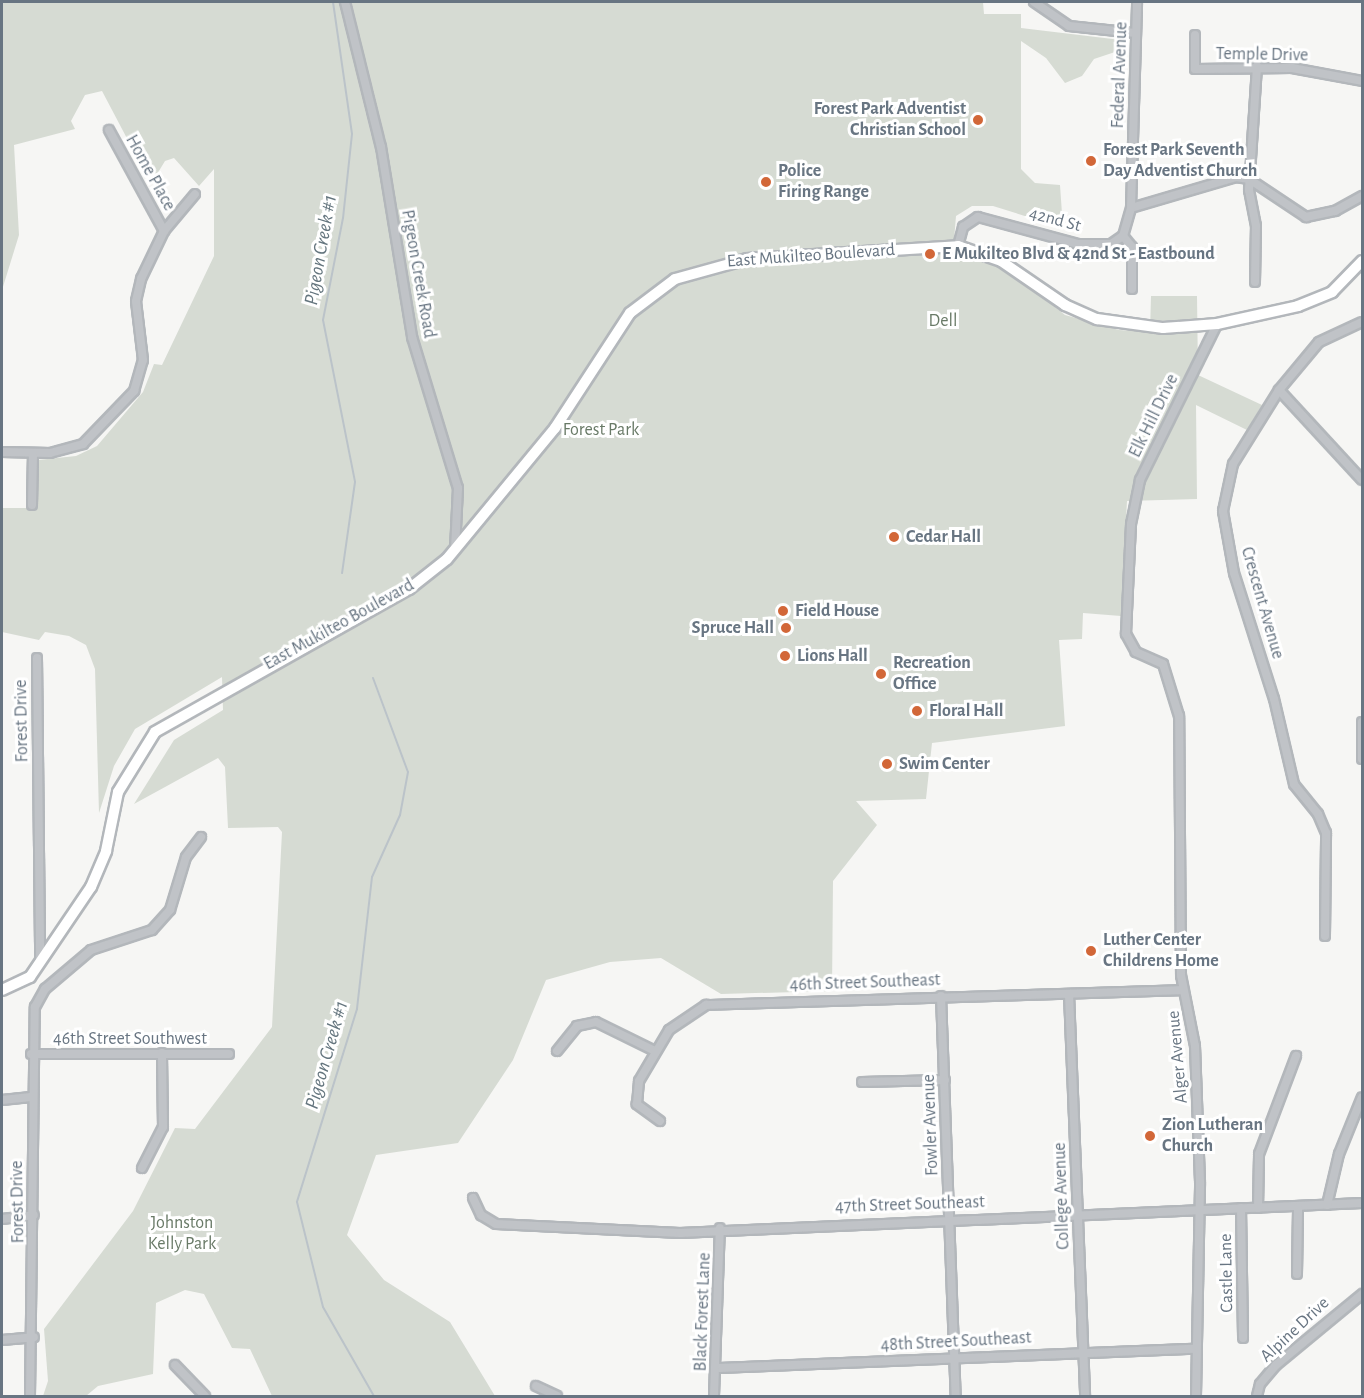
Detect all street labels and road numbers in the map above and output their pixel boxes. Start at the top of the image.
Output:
street label: Federal Avenue [1107,21,1133,129]
street label: Temple Drive [1215,43,1309,67]
street label: Home Place [120,131,180,215]
street label: 42nd St [1027,203,1083,237]
street label: Pigeon Creek Road [396,208,440,340]
street label: East Mukilteo Boulevard [726,239,896,273]
street label: Elk Hill Drive [1125,371,1183,461]
street label: Crescent Avenue [1236,545,1288,661]
street label: East Mukilteo Boulevard [260,575,418,675]
street label: Forest Drive [10,679,34,763]
street label: 46th Street Southeast [789,970,941,996]
street label: Alger Avenue [1163,1010,1193,1104]
street label: 46th Street Southwest [53,1028,207,1050]
street label: Fowler Avenue [918,1074,944,1176]
street label: College Avenue [1049,1142,1075,1250]
street label: Forest Drive [6,1160,30,1244]
street label: 47th Street Southeast [835,1192,985,1218]
street label: Castle Lane [1216,1233,1238,1313]
street label: Black Forest Lane [690,1252,716,1372]
street label: Alpine Drive [1256,1293,1334,1367]
street label: 48th Street Southeast [880,1327,1032,1357]

